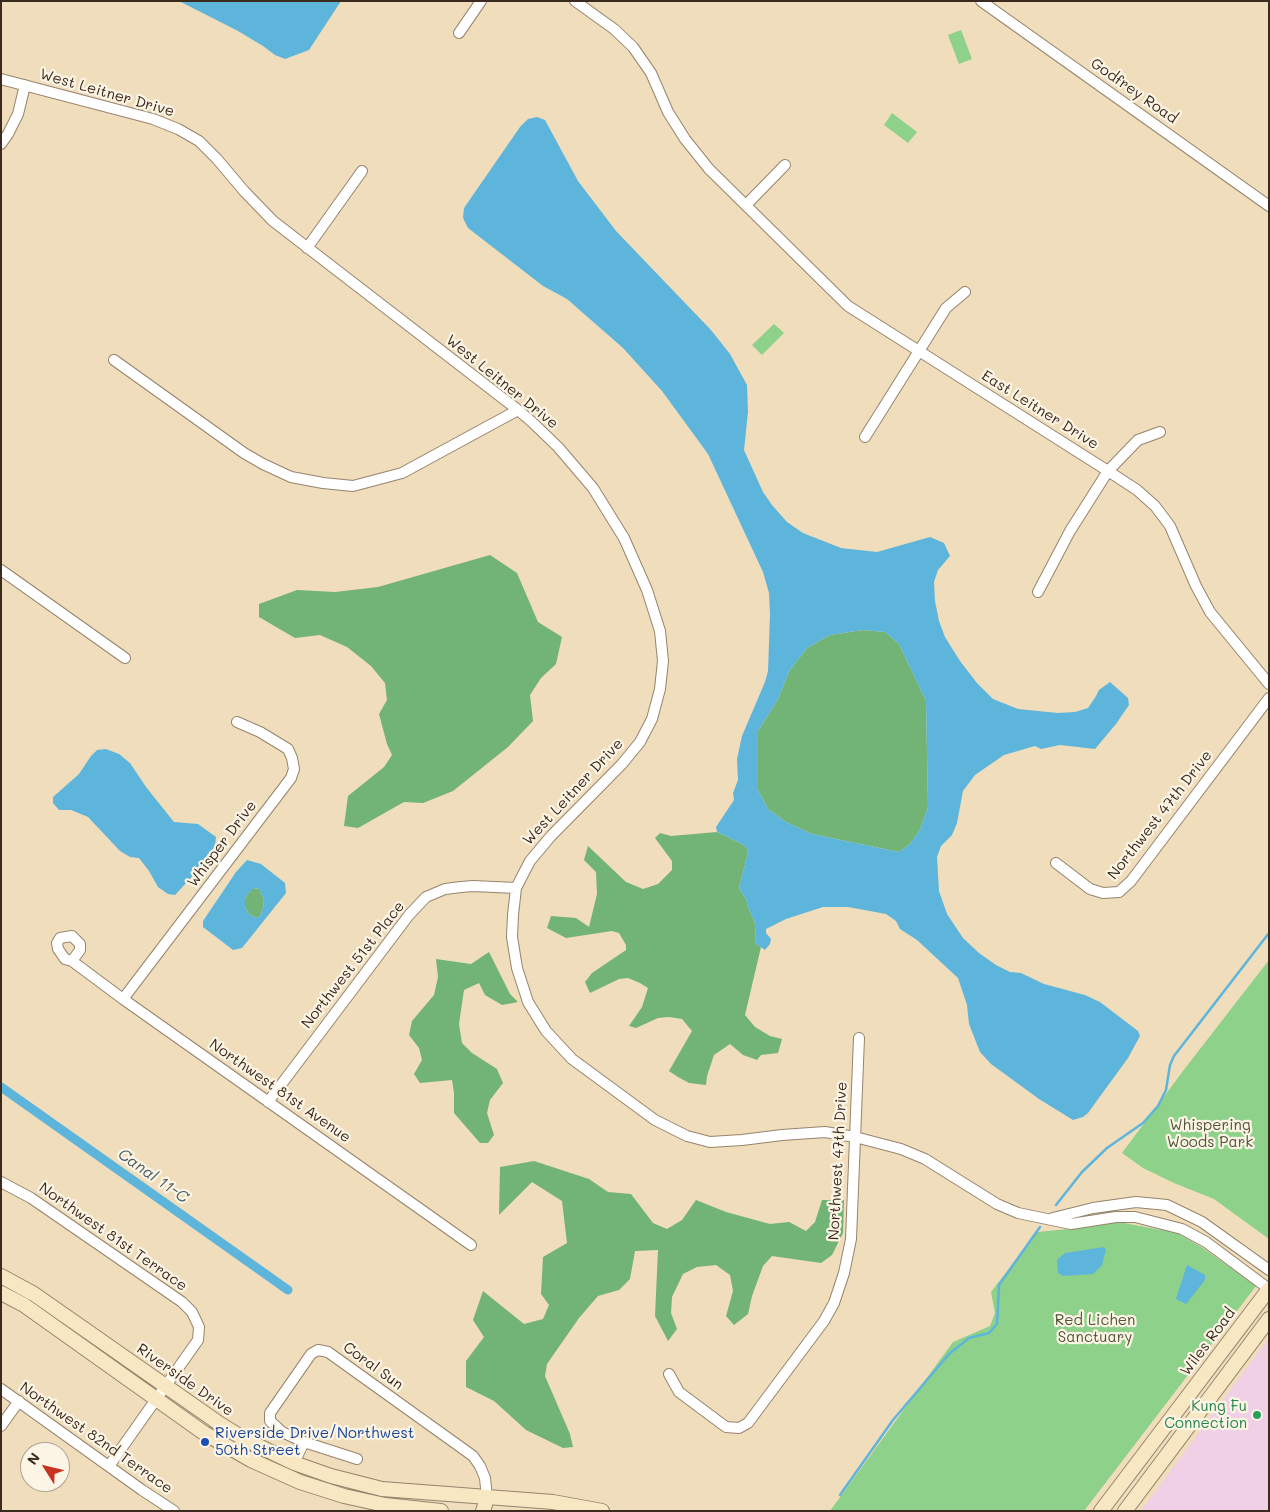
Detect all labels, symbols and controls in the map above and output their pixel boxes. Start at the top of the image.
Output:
street label: Godfrey Road [1087,54,1181,128]
street label: West Leitner Drive [38,65,176,121]
street label: West Leitner Drive [442,331,562,433]
street label: East Leitner Drive [978,367,1102,453]
street label: West Leitner Drive [519,735,627,849]
street label: Northwest 47th Drive [1104,747,1216,883]
street label: Whisper Drive [184,797,260,891]
street label: Northwest 51st Place [298,898,408,1032]
street label: Northwest 81st Avenue [206,1035,354,1147]
street label: Northwest 47th Drive [825,1081,851,1241]
park label: Whispering Woods Park [1167,1116,1253,1151]
water label: Canal 11-C [114,1145,192,1207]
street label: Northwest 81st Terrace [35,1179,191,1295]
street label: Wiles Road [1177,1305,1239,1379]
park label: Red Lichen Sanctuary [1055,1311,1135,1346]
street label: Coral Sun [339,1338,407,1394]
street label: Riverside Drive [133,1340,237,1420]
street label: Northwest 82nd Terrace [16,1378,176,1498]
place label: Kung Fu Connection [1164,1397,1247,1432]
marker: Kung Fu Connection [1251,1409,1263,1421]
place label: Riverside Drive/Northwest 50th Street [215,1424,414,1459]
marker: Riverside Drive/Northwest 50th Street [199,1436,211,1448]
north arrow [20,1442,70,1492]

